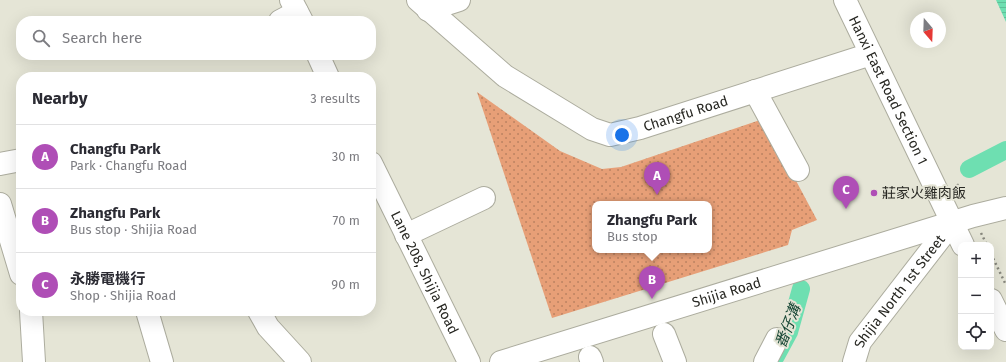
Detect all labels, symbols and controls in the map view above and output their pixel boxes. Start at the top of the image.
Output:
north arrow [910,12,946,48]
street label: Hanxi East Road Section 1 [845,13,931,168]
search box [16,16,376,60]
icon: search [30,27,52,49]
text: Search here [62,29,142,47]
text: Nearby [32,88,87,109]
text: 3 results [310,91,360,106]
street label: Changfu Road [641,92,730,135]
your location [612,125,632,145]
text: Changfu Park [70,140,160,158]
text: A [41,149,49,164]
text: 30 m [332,149,360,164]
text: Park · Changfu Road [70,158,187,173]
pin: A [644,162,670,195]
pin: C [833,176,859,209]
place label: 莊家火雞肉飯 [882,185,966,202]
marker: 莊家火雞肉飯 [869,188,879,198]
popup [592,201,712,253]
text: Zhangfu Park [70,204,160,222]
street label: Lane 208, Shijia Road [387,208,462,337]
text: Zhangfu Park [607,211,697,229]
text: B [41,213,49,228]
text: 70 m [333,213,360,228]
text: Bus stop · Shijia Road [70,222,197,237]
text: Bus stop [607,229,658,244]
street label: Shijia North 1st Street [851,231,949,350]
map controls [958,242,994,350]
button: + [958,242,994,278]
pin: B [639,266,665,299]
text: 永勝電機行 [70,270,145,288]
street label: Shijia Road [690,274,763,311]
text: C [41,277,49,292]
text: 90 m [331,277,360,292]
button: − [958,278,994,314]
text: Shop · Shijia Road [70,288,176,303]
water label: 番仔溝 [772,300,805,350]
button: locate [958,314,994,350]

